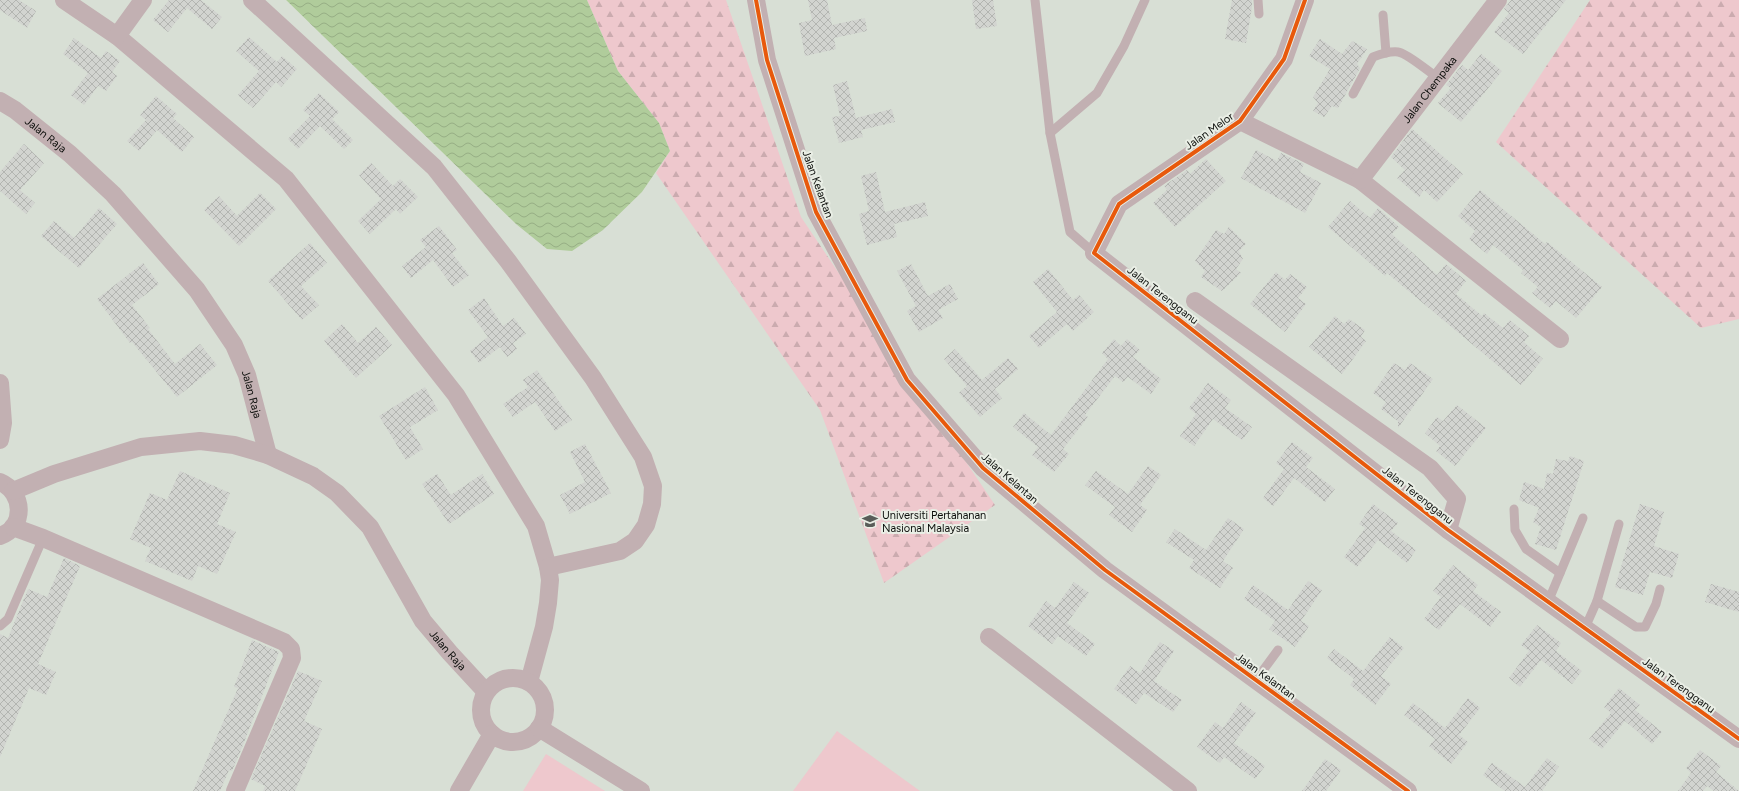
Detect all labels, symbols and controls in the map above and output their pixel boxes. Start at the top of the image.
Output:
street label: Jalan Chempaka [1400,54,1459,126]
street label: Jalan Melor [1183,110,1236,153]
street label: Jalan Raja [22,115,69,156]
street label: Jalan Kelantan [799,149,836,220]
street label: Jalan Terengganu [1125,264,1201,327]
street label: Jalan Raja [239,368,264,420]
street label: Jalan Kelantan [979,450,1041,507]
street label: Jalan Terengganu [1380,464,1456,527]
place label: Universiti Pertahanan Nasional Malaysia [882,509,986,535]
school or university icon: Universiti Pertahanan Nasional Malaysia [861,512,879,530]
street label: Jalan Raja [426,627,469,673]
street label: Jalan Kelantan [1233,650,1298,702]
street label: Jalan Terengganu [1640,655,1717,716]

